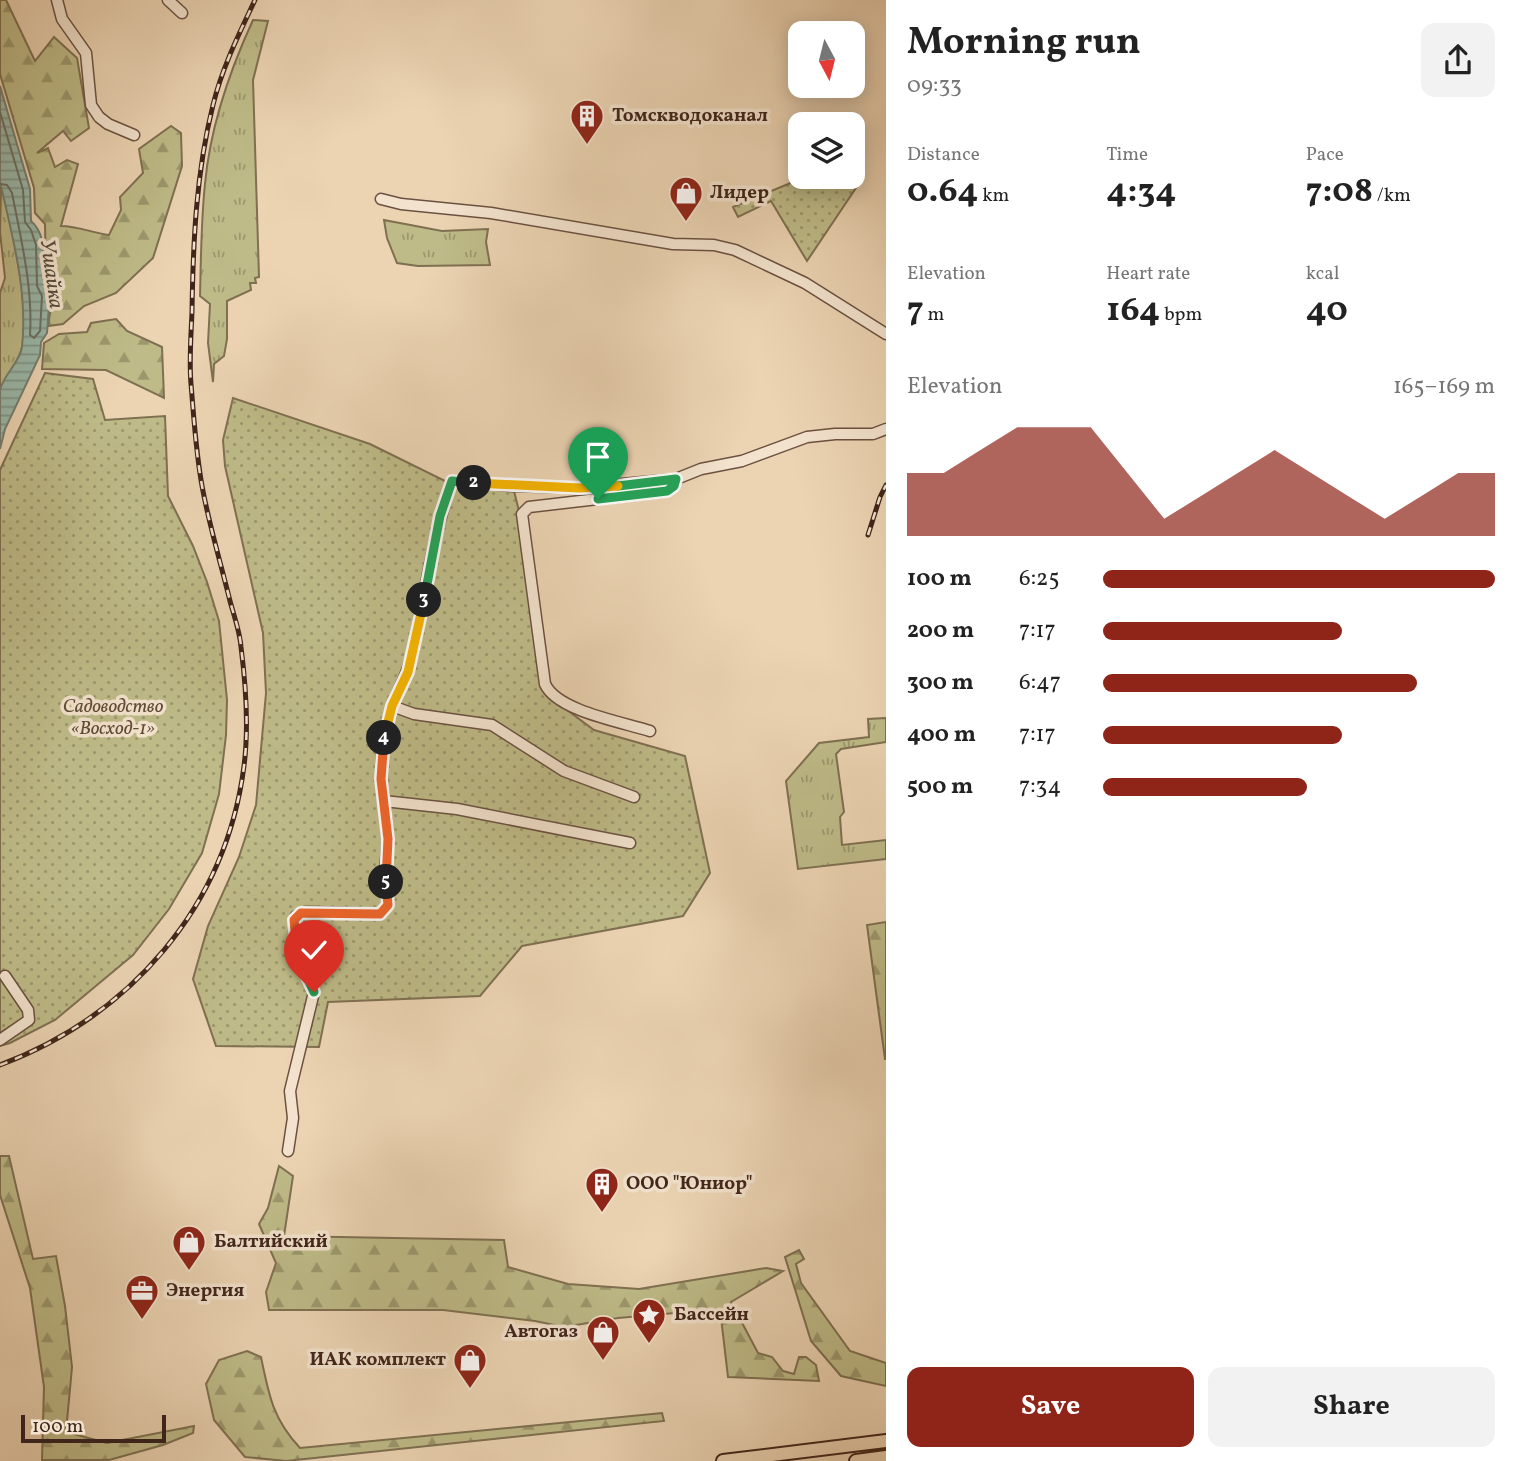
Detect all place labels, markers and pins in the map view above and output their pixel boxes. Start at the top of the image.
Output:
building icon: Томскводоканал [568,97,606,146]
place label: Томскводоканал [612,103,768,129]
shop icon: Лидер [667,174,705,223]
place label: Лидер [710,180,769,206]
pin [568,427,628,499]
pin: 2 [456,466,491,500]
pin: 3 [406,582,442,618]
pin: 4 [366,720,402,756]
pin: 5 [368,864,404,900]
pin [284,920,344,992]
building icon: ООО "Юниор" [583,1165,621,1214]
place label: ООО "Юниор" [626,1171,753,1197]
shop icon: Балтийский [170,1223,208,1272]
place label: Балтийский [214,1229,328,1255]
office icon: Энергия [123,1272,161,1321]
place label: Энергия [166,1278,244,1304]
place icon: Бассейн [630,1296,668,1345]
place label: Бассейн [674,1302,749,1328]
shop icon: Автогаз [584,1313,622,1362]
place label: Автогаз [504,1319,578,1345]
shop icon: ИАК комплект [451,1341,489,1390]
place label: ИАК комплект [309,1347,447,1373]

